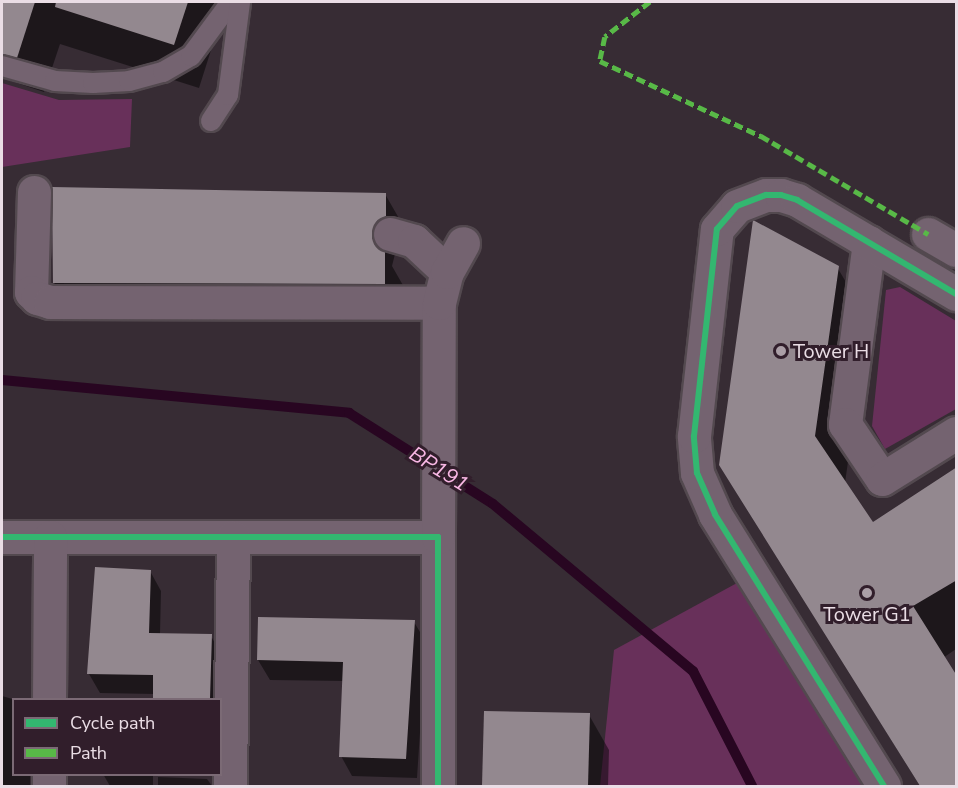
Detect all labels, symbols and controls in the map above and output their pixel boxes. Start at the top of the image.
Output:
place label: Tower H [793,339,869,363]
marker: Tower H [774,344,788,358]
water label: BP191 [405,441,473,497]
marker: Tower G1 [860,586,874,600]
place label: Tower G1 [823,602,911,626]
legend [12,698,222,776]
text: Cycle path [70,711,155,735]
text: Path [70,741,107,765]

